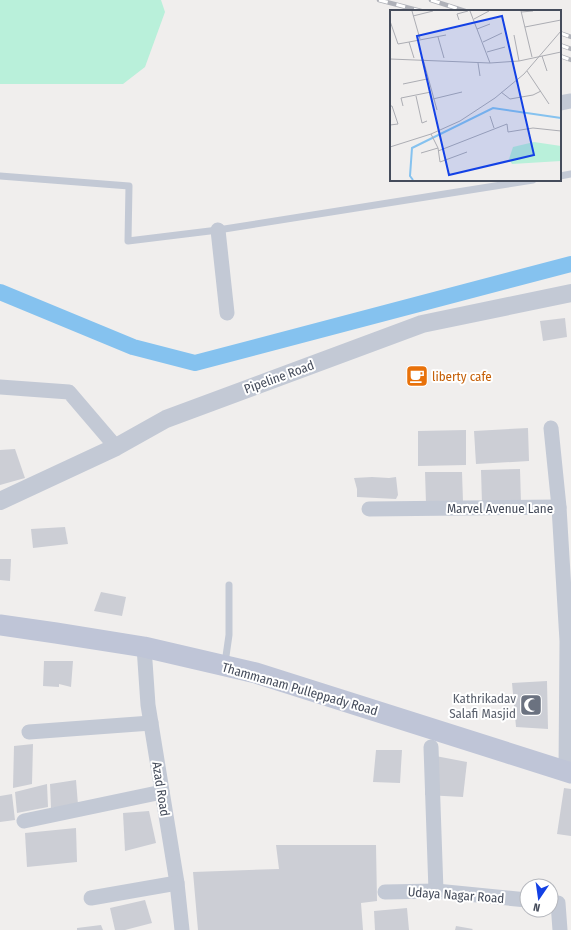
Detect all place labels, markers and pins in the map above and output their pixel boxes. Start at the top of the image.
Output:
cafe icon: liberty cafe [404,363,430,389]
place label: liberty cafe [432,369,492,384]
place label: Kathrikadav Salafi Masjid [449,691,516,721]
mosque icon: Kathrikadav Salafi Masjid [518,692,544,718]

